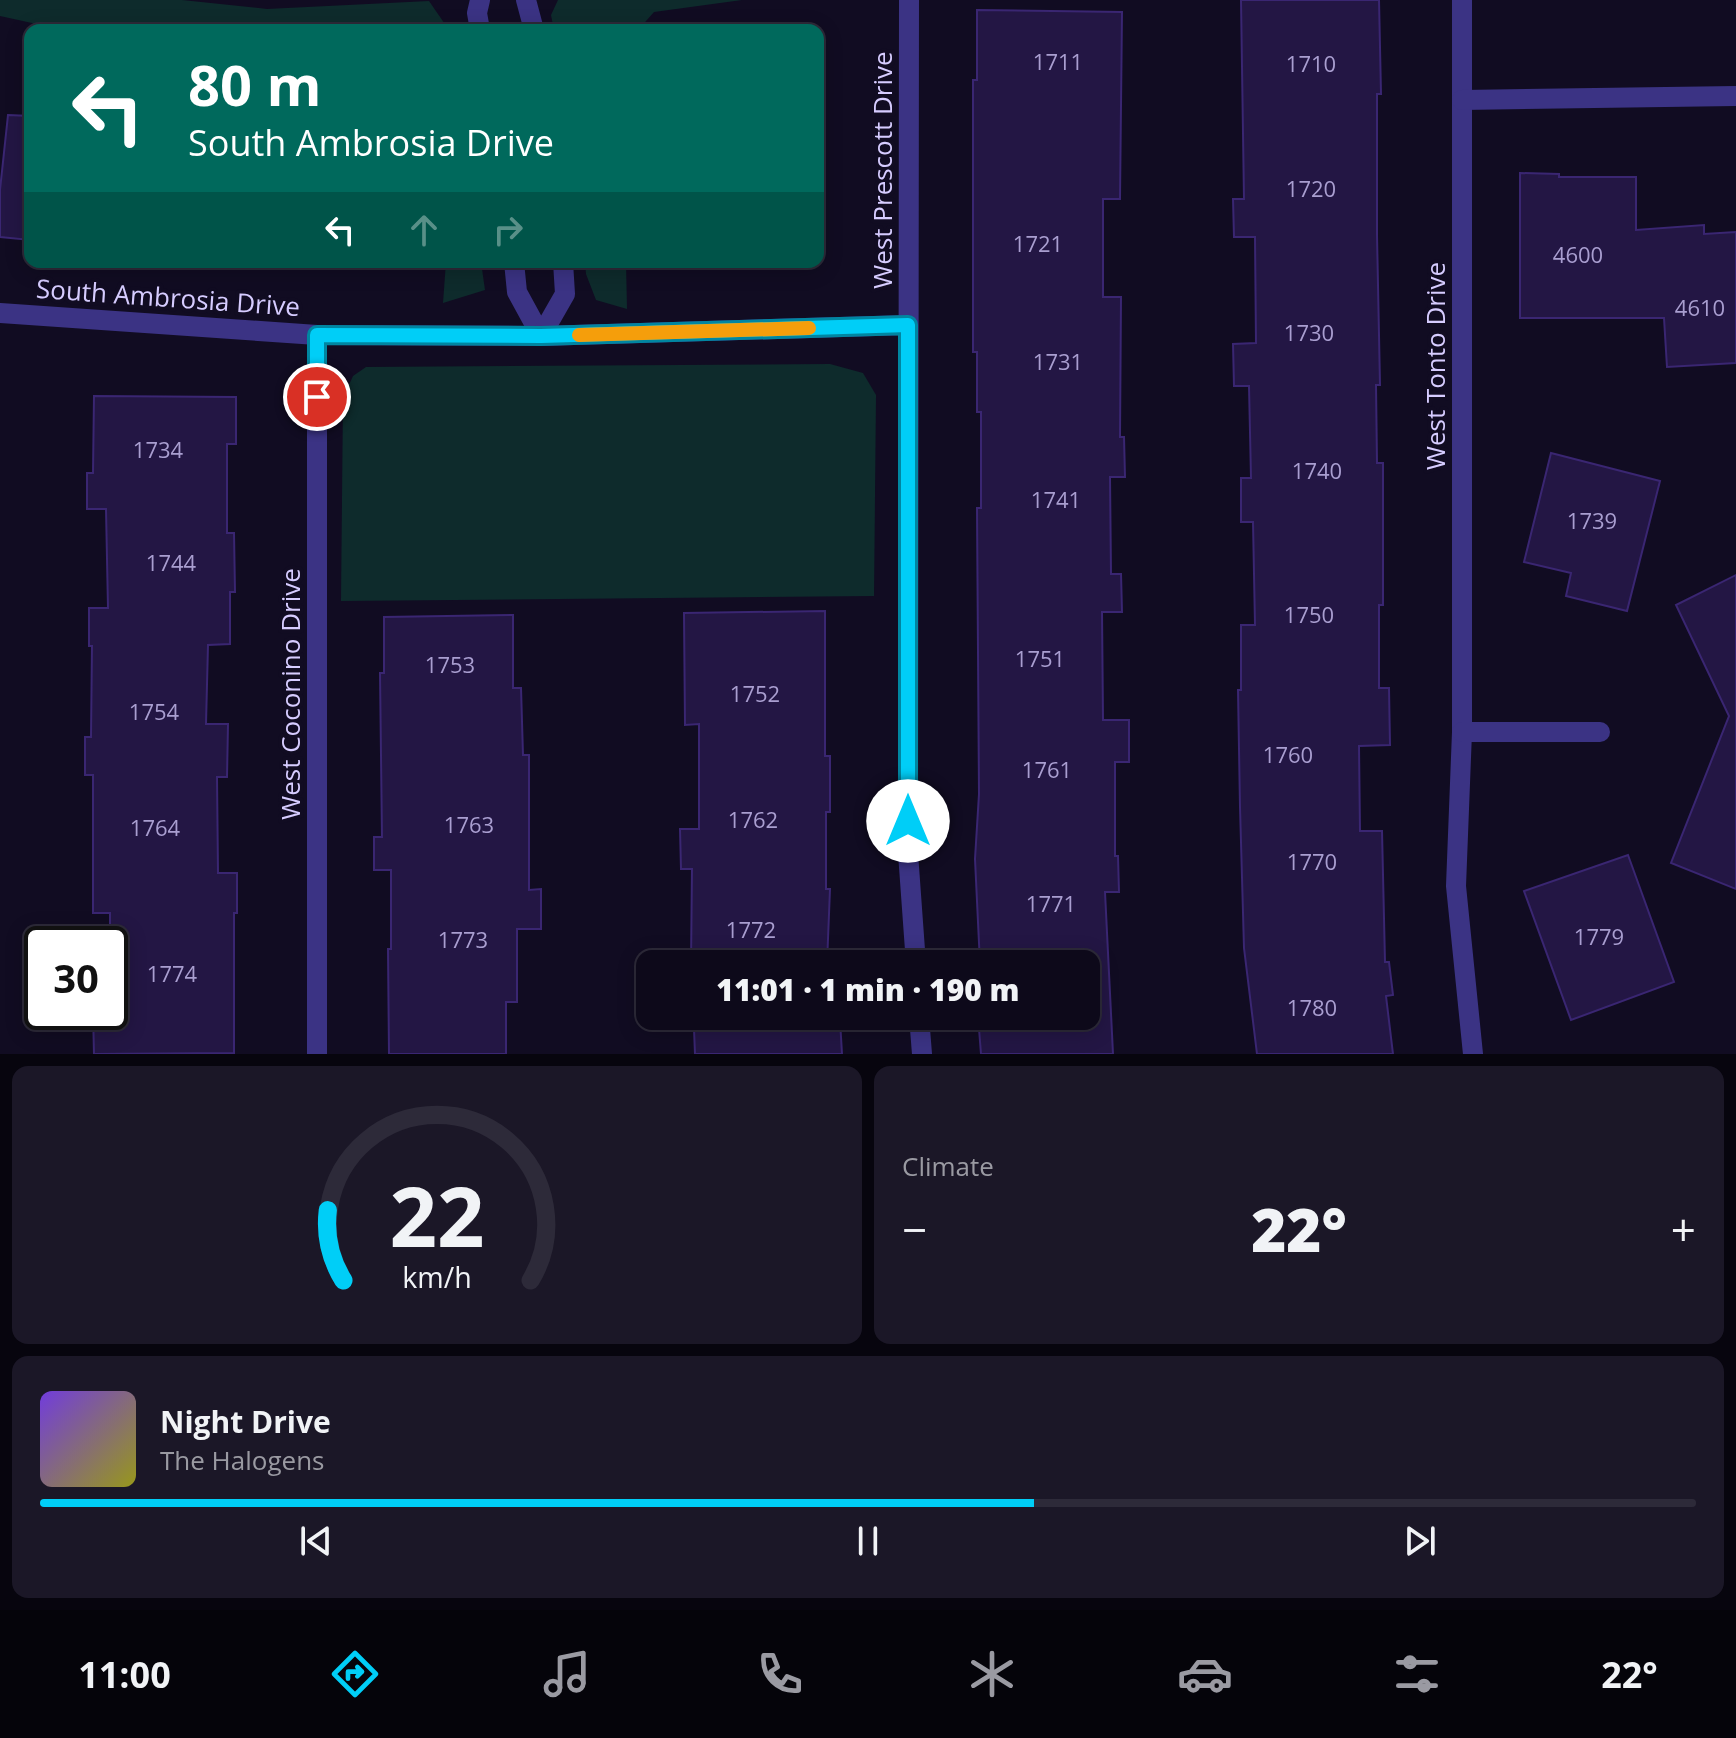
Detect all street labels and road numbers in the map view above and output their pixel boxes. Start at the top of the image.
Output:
street label: West Prescott Drive [864,51,900,289]
street label: West Tonto Drive [1417,262,1453,470]
street label: South Ambrosia Drive [35,270,301,324]
street label: West Coconino Drive [272,568,308,820]

